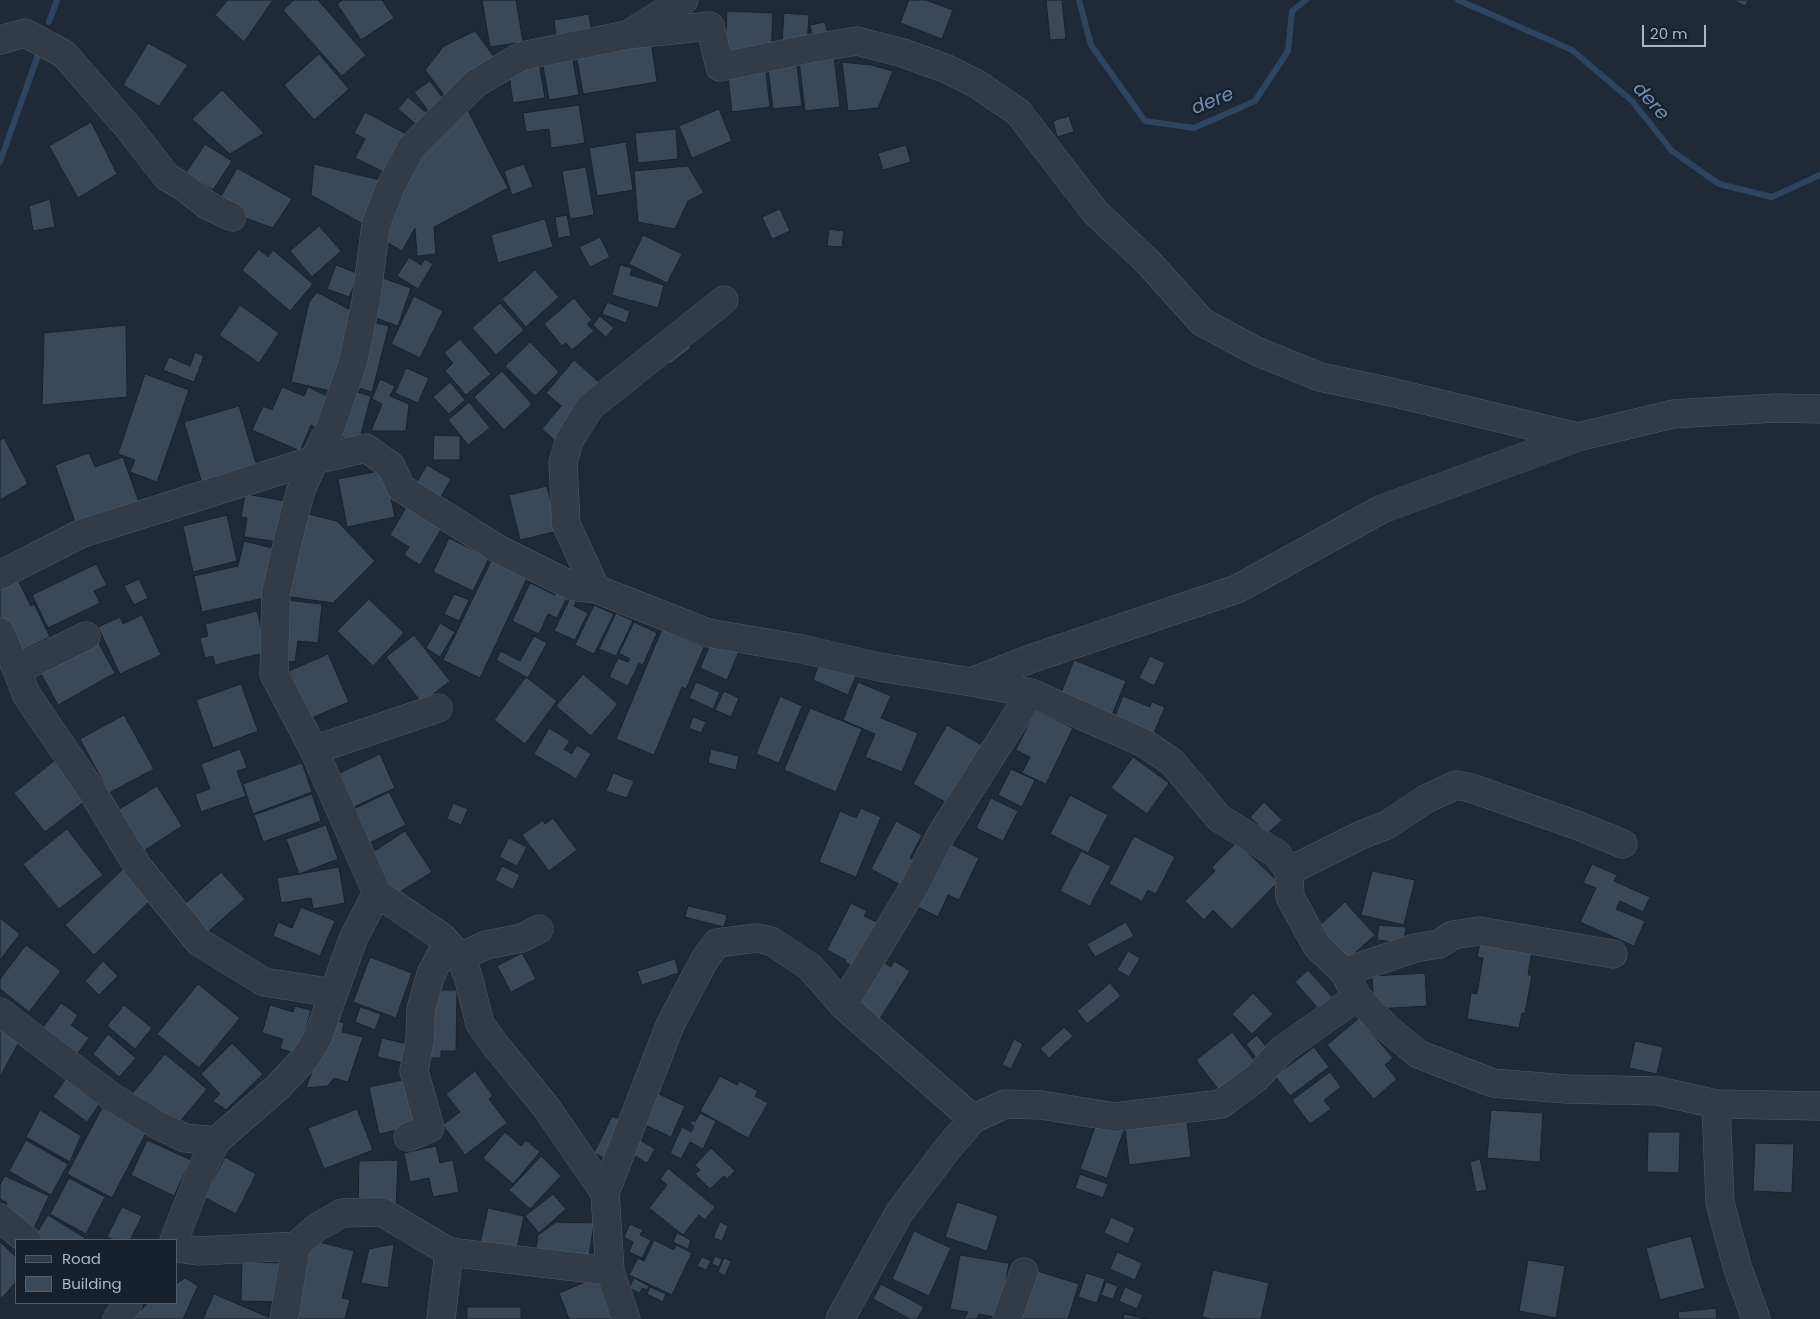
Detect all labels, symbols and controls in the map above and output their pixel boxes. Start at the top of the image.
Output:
scale bar [1645,15,1709,47]
text: 20 m [1650,23,1688,44]
water label: dere [1627,78,1673,126]
water label: dere [1189,83,1237,121]
legend [15,1239,178,1304]
text: Road [62,1248,101,1269]
text: Building [62,1273,122,1294]

